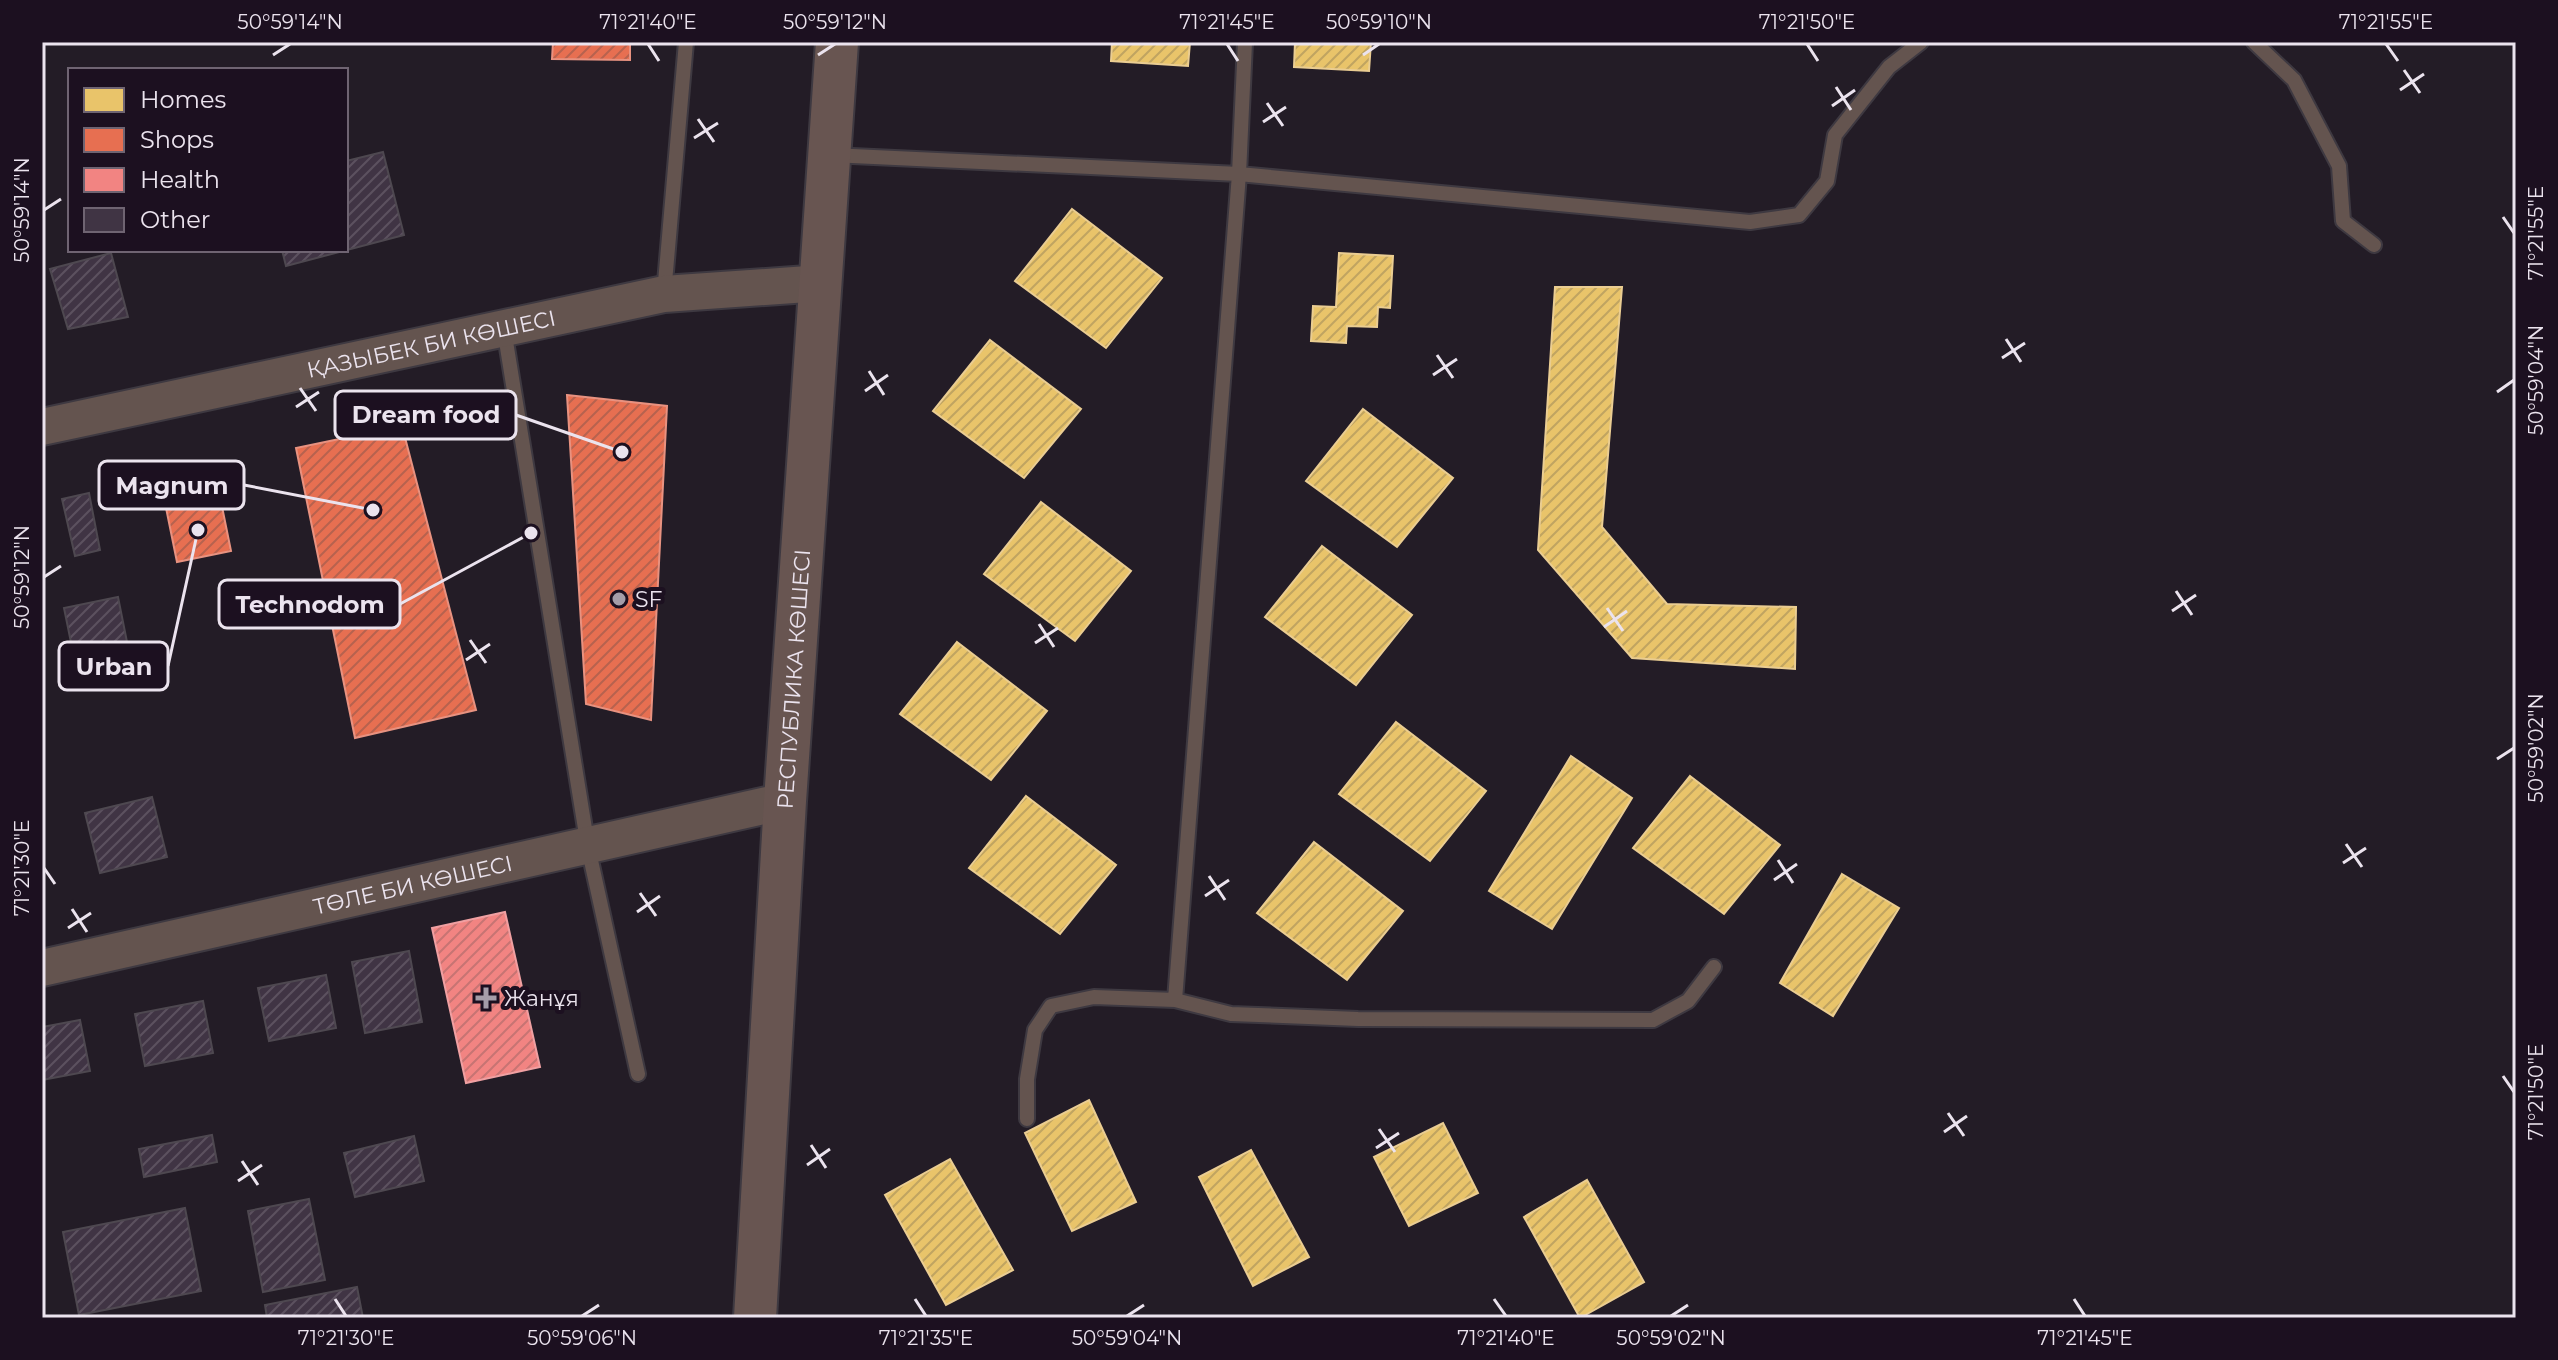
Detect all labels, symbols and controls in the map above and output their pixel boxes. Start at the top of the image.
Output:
text: 50°59'14"N [237,10,343,34]
text: 71°21'40"E [599,10,697,34]
text: 50°59'12"N [783,10,887,34]
text: 71°21'45"E [1179,10,1275,34]
text: 50°59'10"N [1326,10,1432,34]
text: 71°21'50"E [1759,10,1855,34]
text: 71°21'55"E [2339,10,2433,34]
legend [68,68,348,252]
text: Homes [140,85,226,114]
text: Shops [140,125,214,154]
text: 50°59'14"N [10,157,34,263]
text: Health [140,165,220,194]
text: 71°21'55"E [2524,186,2548,280]
text: Other [140,205,210,234]
street label: ҚАЗЫБЕК БИ КӨШЕСІ [304,304,558,384]
text: 50°59'04"N [2524,325,2548,435]
callout: Dream food [335,391,516,439]
text: Dream food [352,400,500,429]
callout: Magnum [99,461,244,509]
text: Magnum [116,471,228,500]
text: 50°59'12"N [10,525,34,629]
street label: РЕСПУБЛИКА КӨШЕСІ [771,548,816,810]
callout: Technodom [219,580,400,628]
place label: SF [635,586,663,613]
text: Technodom [235,590,385,619]
marker: SF [610,590,628,608]
callout: Urban [59,642,168,690]
text: Urban [76,652,152,681]
text: 50°59'02"N [2524,693,2548,803]
text: 71°21'30"E [10,820,34,916]
street label: ТӨЛЕ БИ КӨШЕСІ [311,849,515,920]
place label: Жанұя [504,985,579,1012]
marker: Жанұя [475,987,497,1009]
text: 71°21'50"E [2524,1044,2548,1140]
text: 71°21'30"E [298,1326,394,1350]
text: 50°59'06"N [527,1326,637,1350]
text: 71°21'35"E [879,1326,973,1350]
text: 50°59'04"N [1072,1326,1182,1350]
text: 71°21'40"E [1457,1326,1555,1350]
text: 50°59'02"N [1616,1326,1726,1350]
text: 71°21'45"E [2037,1326,2133,1350]

